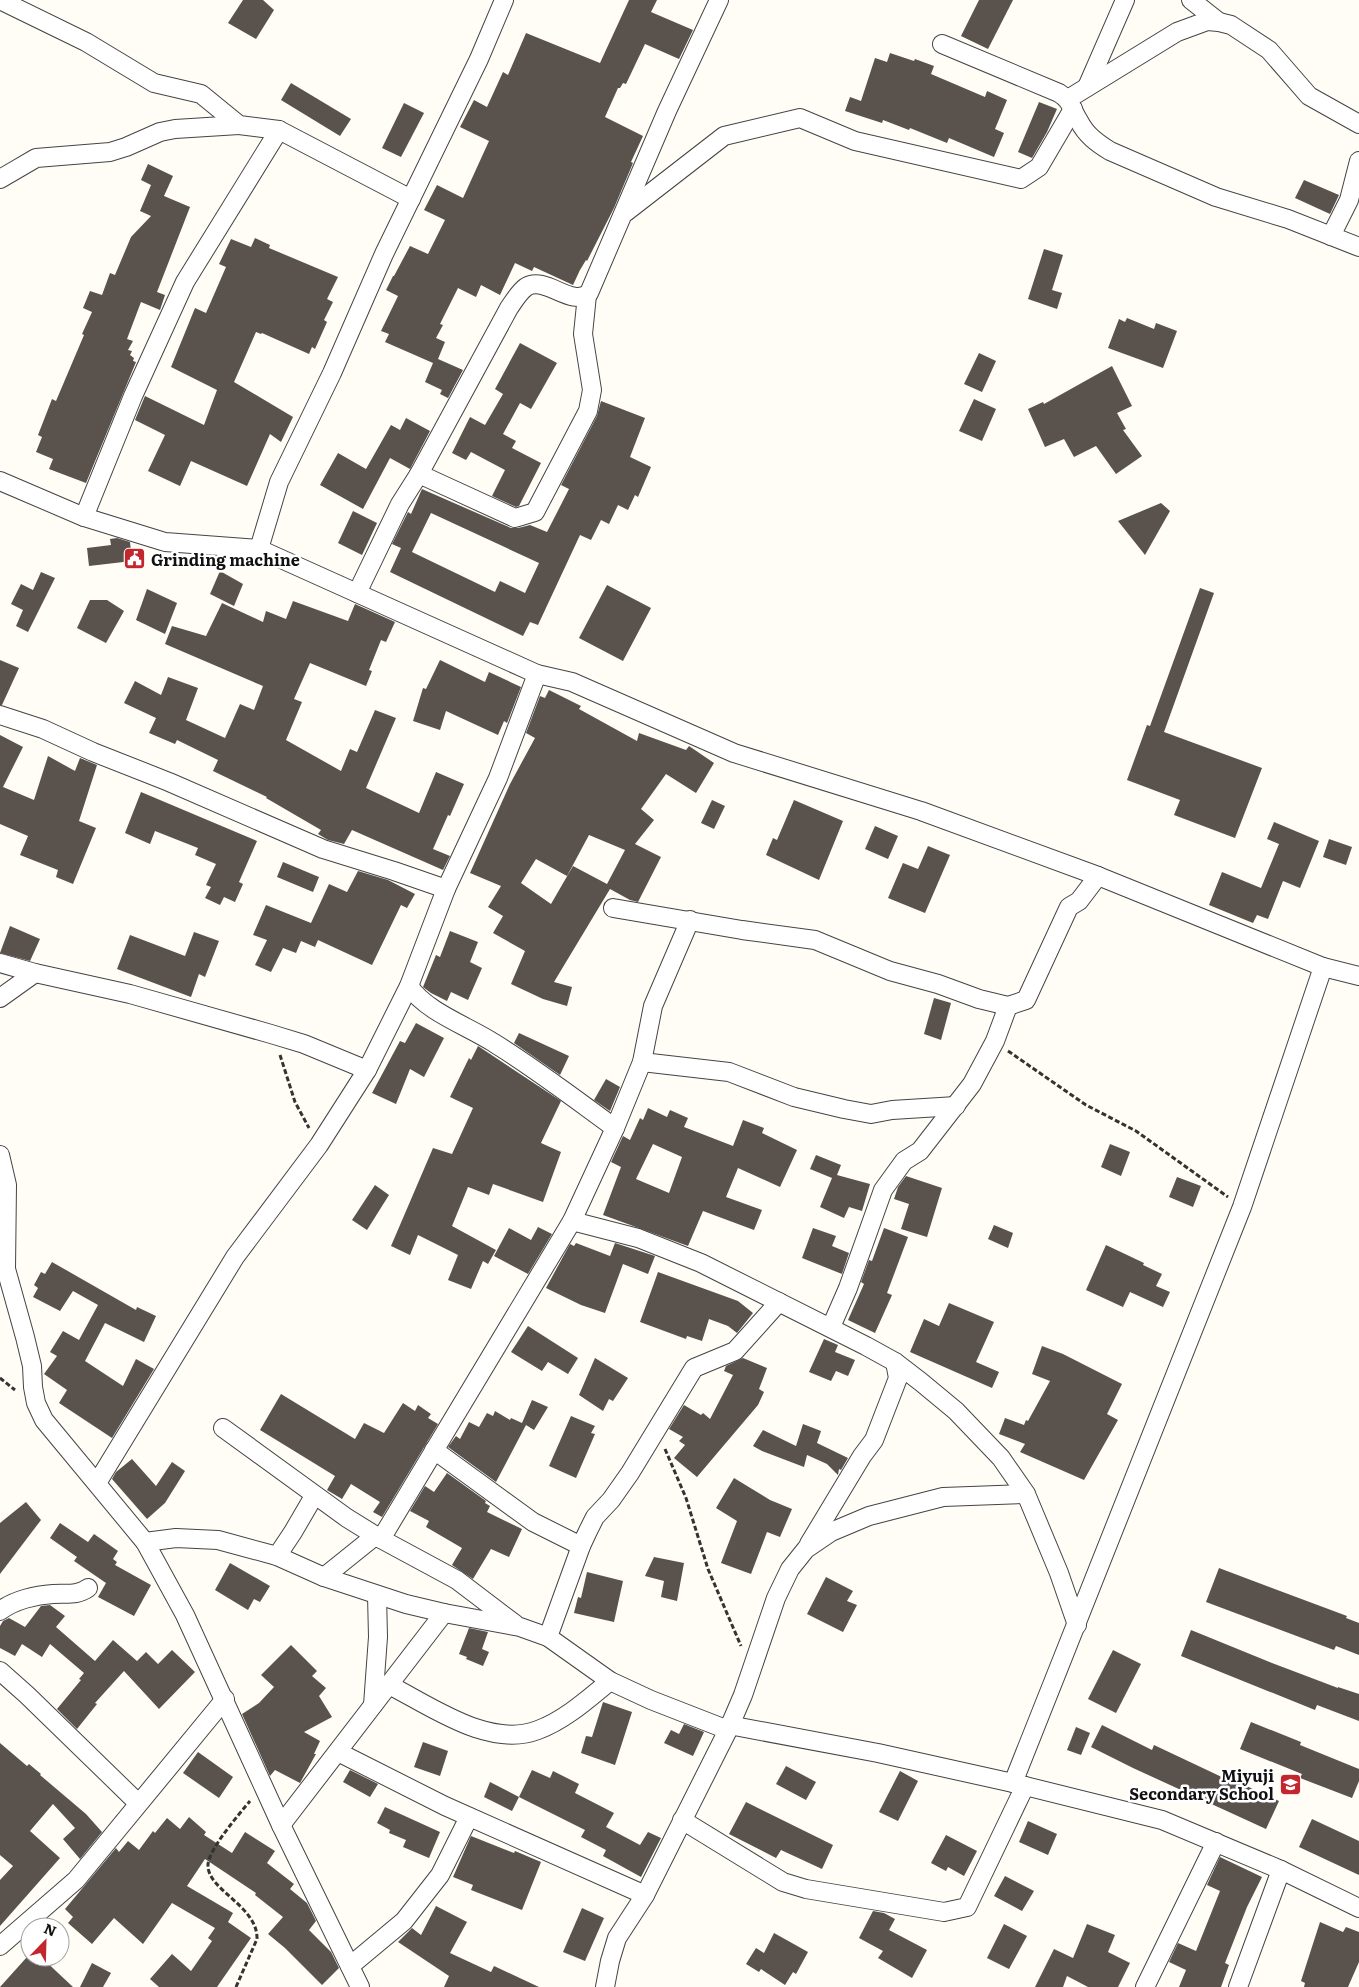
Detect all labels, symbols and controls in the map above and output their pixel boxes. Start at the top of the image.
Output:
public building icon: Grinding machine [123,547,147,571]
place label: Grinding machine [151,547,300,571]
place label: Miyuji Secondary School [1129,1763,1274,1805]
school or university icon: Miyuji Secondary School [1278,1772,1302,1796]
north arrow [20,1917,70,1967]
text: N [41,1918,60,1941]

